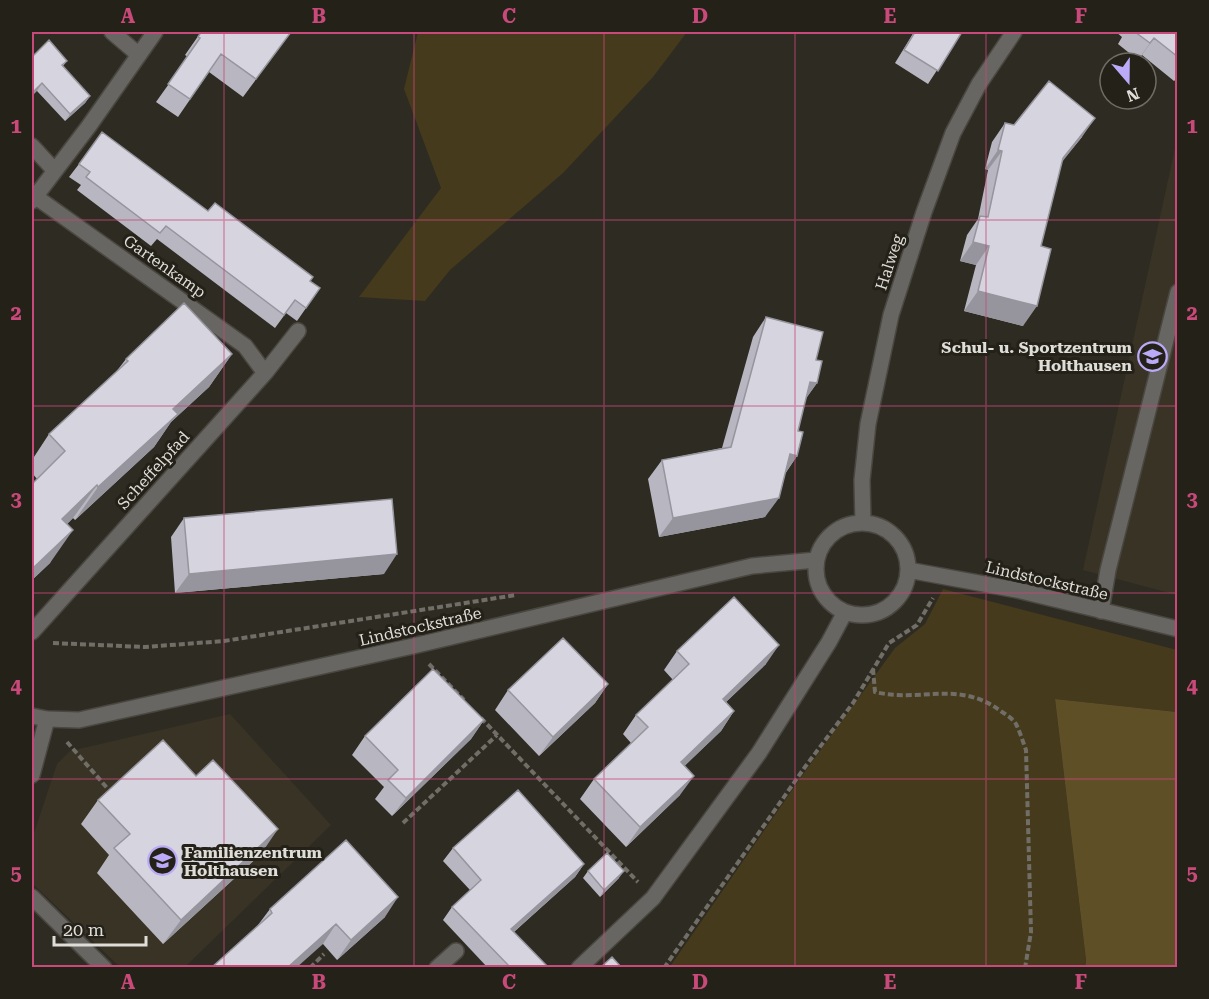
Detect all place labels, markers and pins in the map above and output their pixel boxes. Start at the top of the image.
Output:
place label: Schul- u. Sportzentrum Holthausen [941,338,1133,375]
school or university icon: Schul- u. Sportzentrum Holthausen [1137,340,1169,372]
place label: Familienzentrum Holthausen [184,843,323,880]
school or university icon: Familienzentrum Holthausen [147,845,179,877]

